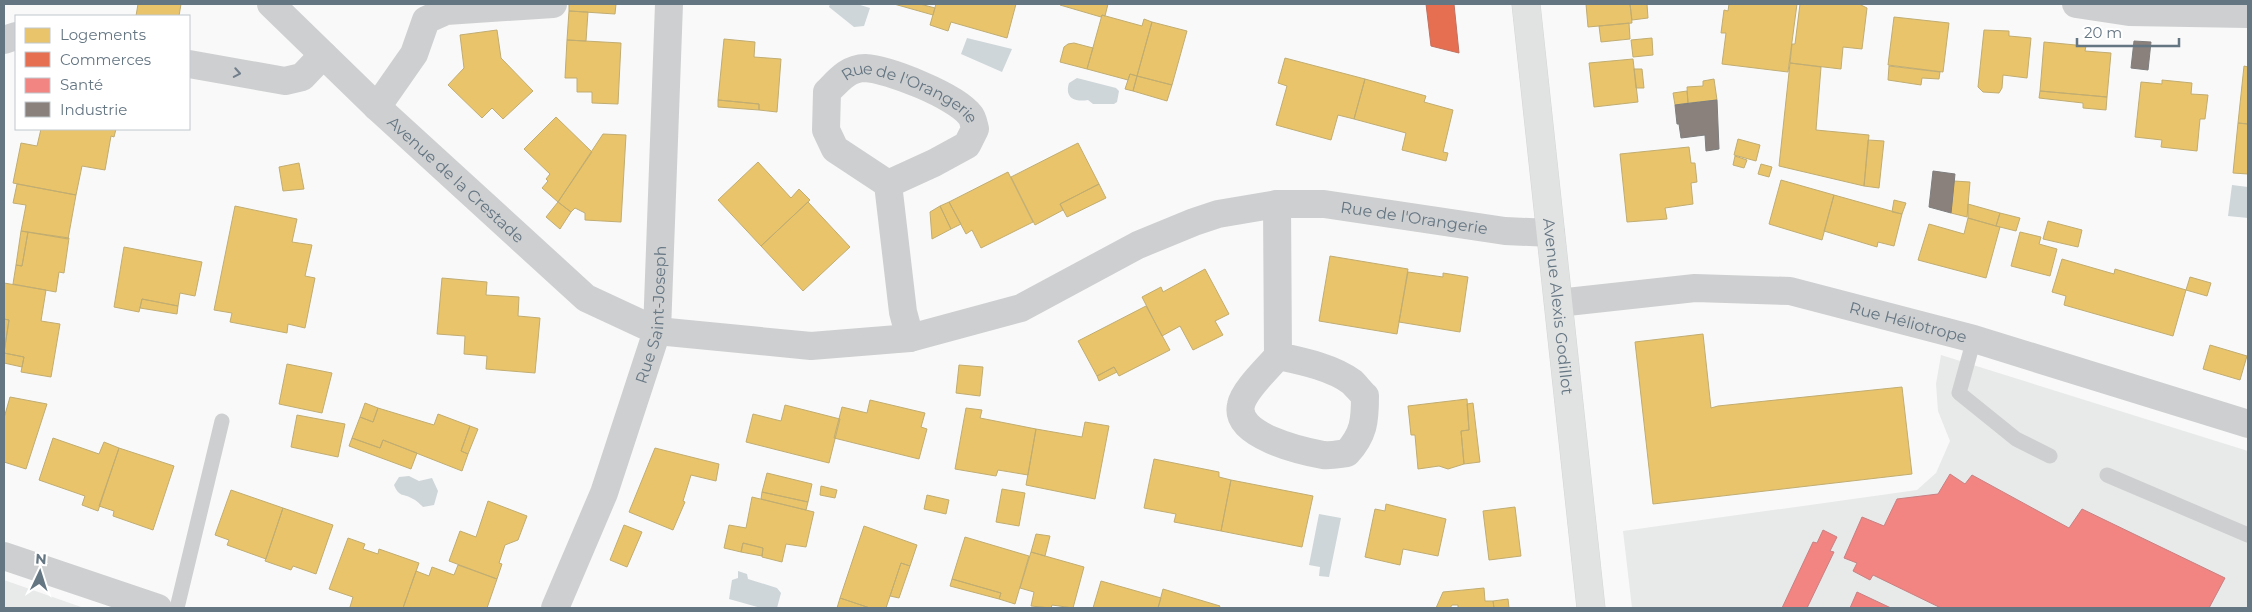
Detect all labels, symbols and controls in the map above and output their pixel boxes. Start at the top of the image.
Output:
legend [15,15,190,130]
scale bar [2077,15,2180,47]
text: 20 m [2084,23,2122,42]
text: Logements [60,25,146,44]
text: Commerces [60,50,151,69]
street label: Rue de l'Orangerie [838,58,982,126]
one-way arrow [232,67,241,77]
text: Santé [60,75,103,94]
text: Industrie [60,100,127,119]
street label: Avenue de la Crestade [384,112,528,247]
street label: Rue de l'Orangerie [1339,197,1489,238]
street label: Avenue Alexis Godillot [1540,217,1578,396]
street label: Rue Saint-Joseph [631,245,670,386]
street label: Rue Héliotrope [1847,297,1969,346]
north arrow [15,547,65,597]
text: N [35,550,47,568]

